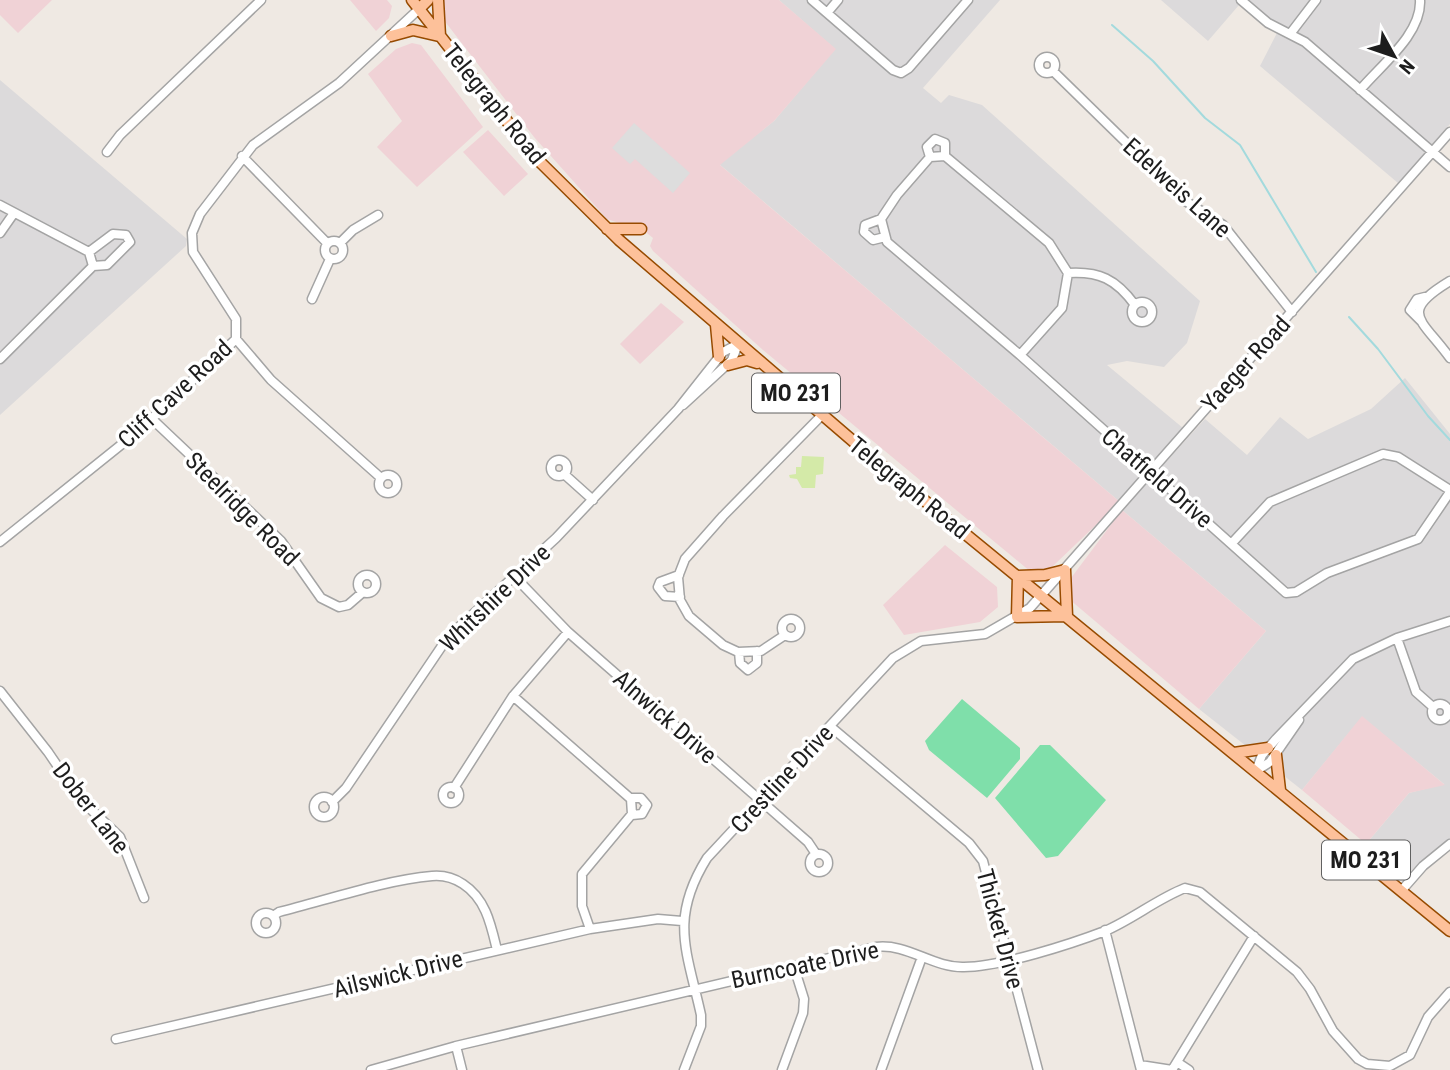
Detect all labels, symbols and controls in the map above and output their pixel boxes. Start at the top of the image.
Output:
north arrow [1359,21,1429,91]
street label: Telegraph Road [437,38,551,170]
text: N [1394,55,1419,78]
street label: Edelweis Lane [1117,132,1237,244]
street label: Yaeger Road [1196,311,1296,417]
street label: Cliff Cave Road [112,334,238,454]
road number: MO 231 [752,374,840,412]
street label: Chatfield Drive [1096,422,1218,534]
street label: Telegraph Road [843,431,975,545]
street label: Steelridge Road [179,446,305,572]
street label: Whitshire Drive [434,539,556,657]
street label: Alnwick Drive [608,665,722,769]
street label: Crestline Drive [725,719,839,839]
street label: Dober Lane [47,757,135,859]
road number: MO 231 [1322,840,1410,880]
street label: Thicket Drive [971,866,1029,992]
street label: Burncoate Drive [729,936,881,994]
street label: Ailswick Drive [330,944,466,1004]

